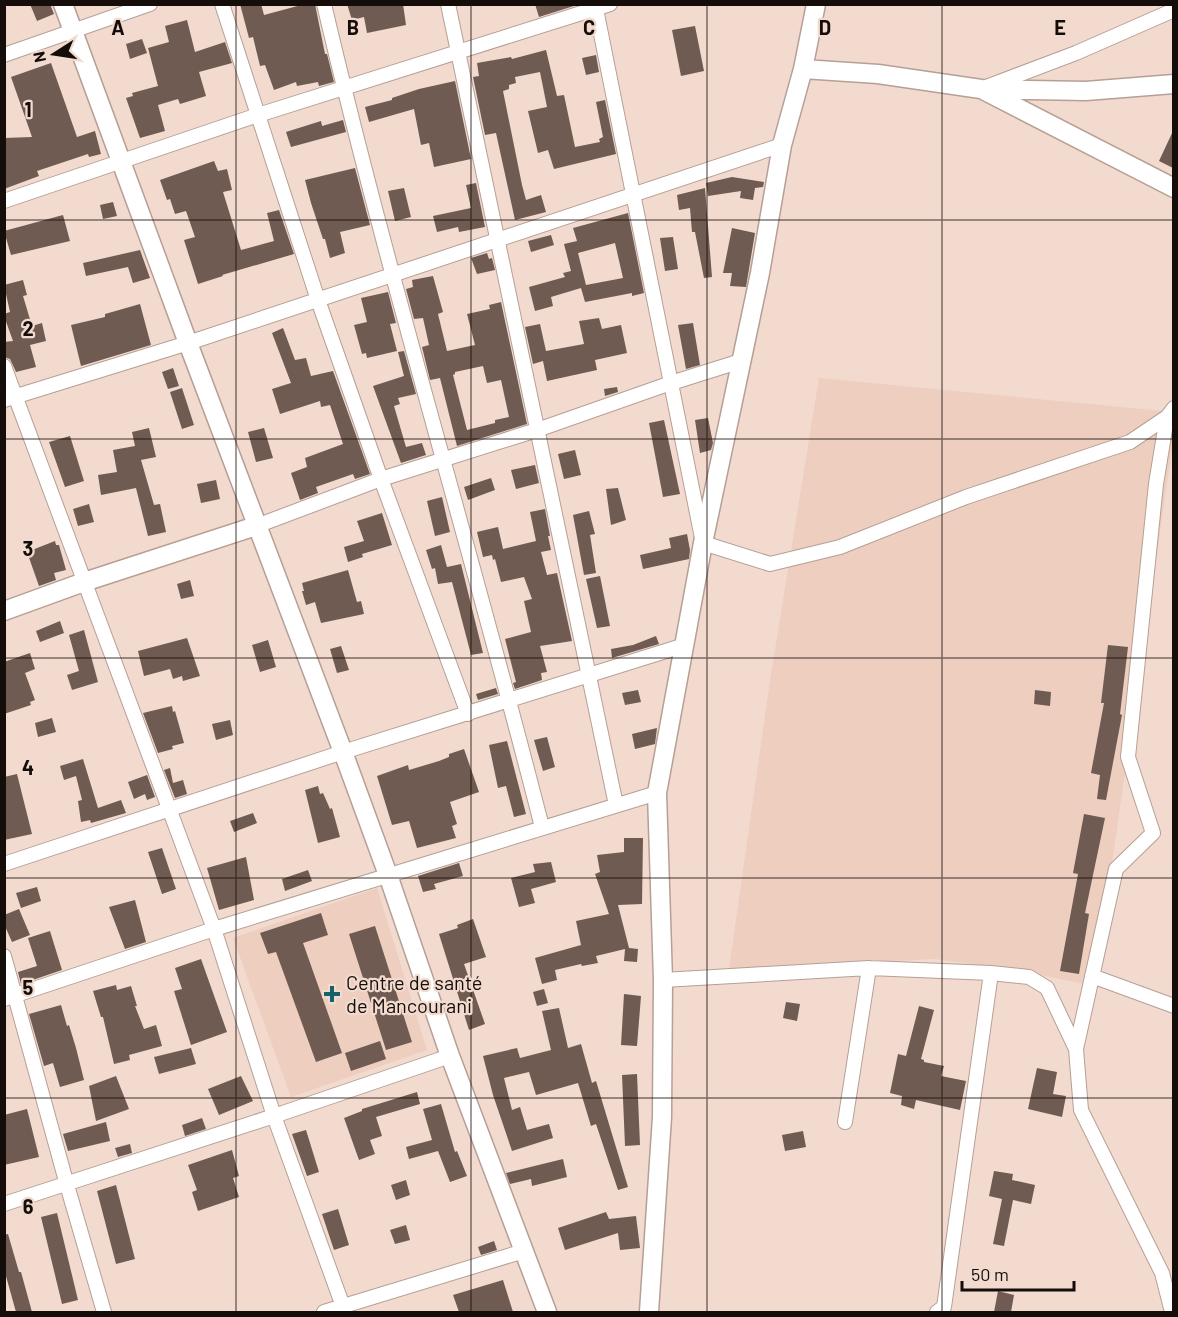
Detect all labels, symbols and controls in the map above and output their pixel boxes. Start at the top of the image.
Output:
text: A [111,15,125,39]
text: B [347,15,359,39]
text: C [583,15,595,39]
text: D [819,15,831,39]
text: E [1054,15,1066,39]
north arrow [24,24,84,84]
text: N [28,50,49,64]
text: 1 [24,97,32,121]
text: 2 [22,316,34,340]
text: 3 [23,536,33,560]
text: 4 [22,755,34,779]
place label: Centre de santé de Mancourani [346,970,483,1017]
text: 5 [23,975,34,999]
marker: Centre de santé de Mancourani [323,985,341,1003]
text: 6 [23,1194,34,1218]
scale bar [962,1254,1074,1292]
text: 50 m [971,1263,1009,1285]

